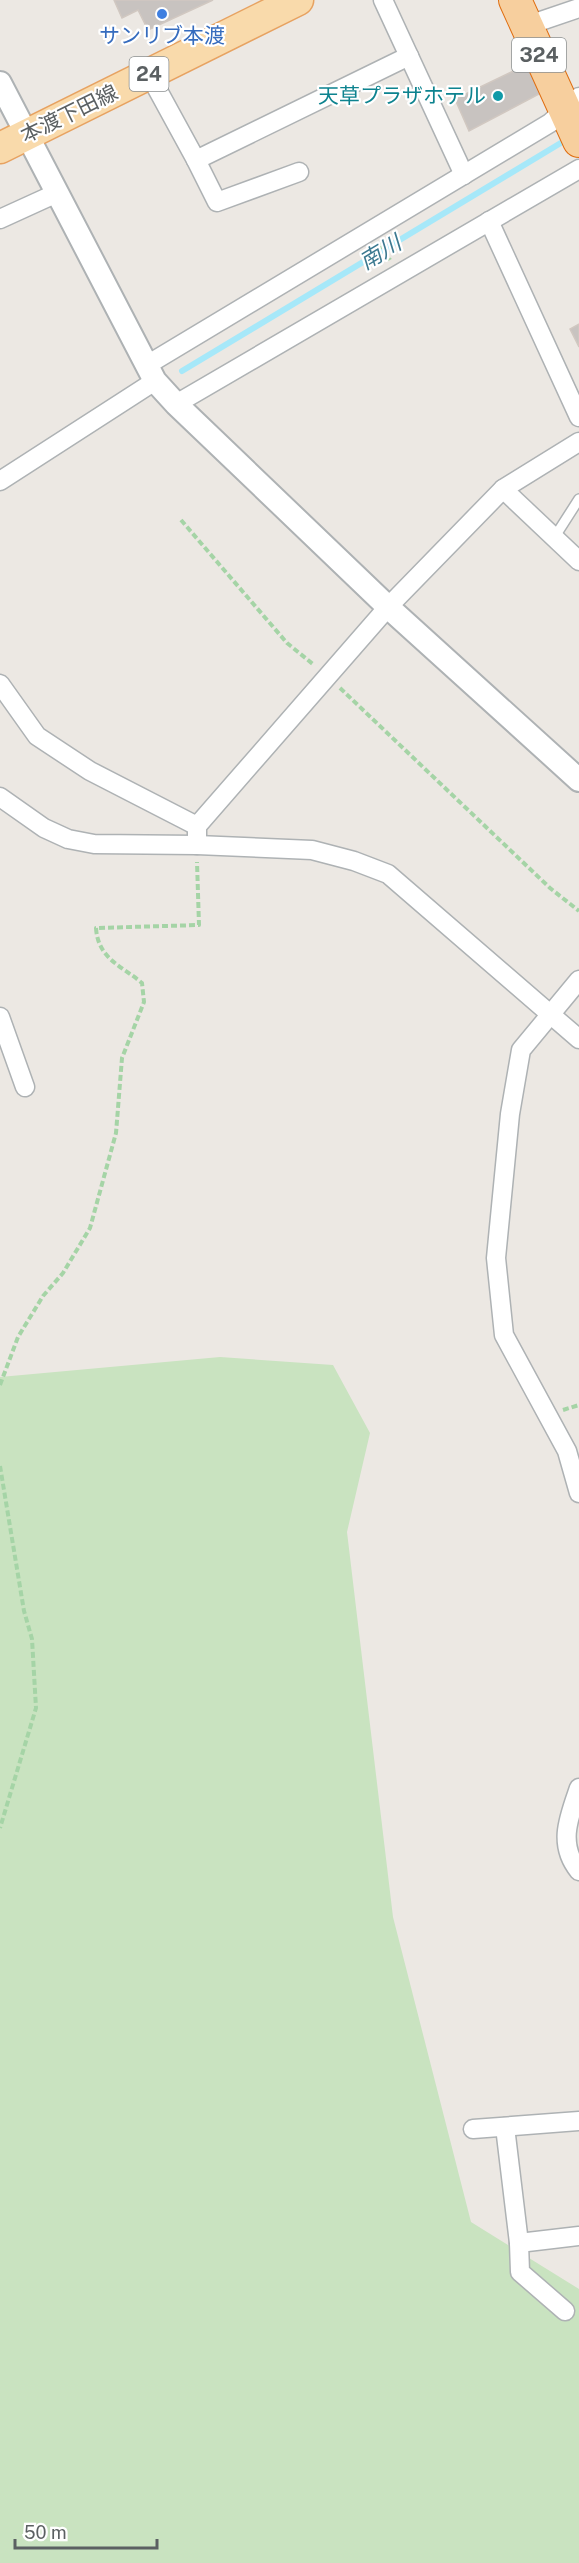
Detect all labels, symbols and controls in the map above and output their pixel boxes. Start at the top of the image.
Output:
marker: サンリブ本渡 [155,7,169,21]
place label: サンリブ本渡 [99,23,225,48]
road number: 324 [512,38,566,72]
road number: 24 [130,57,168,91]
street label: 本渡下田線 [16,79,121,148]
place label: 天草プラザホテル [318,83,486,108]
marker: 天草プラザホテル [491,89,505,103]
water label: 南川 [354,228,407,274]
scale bar [15,2512,158,2550]
text: 50 m [24,2522,67,2543]

